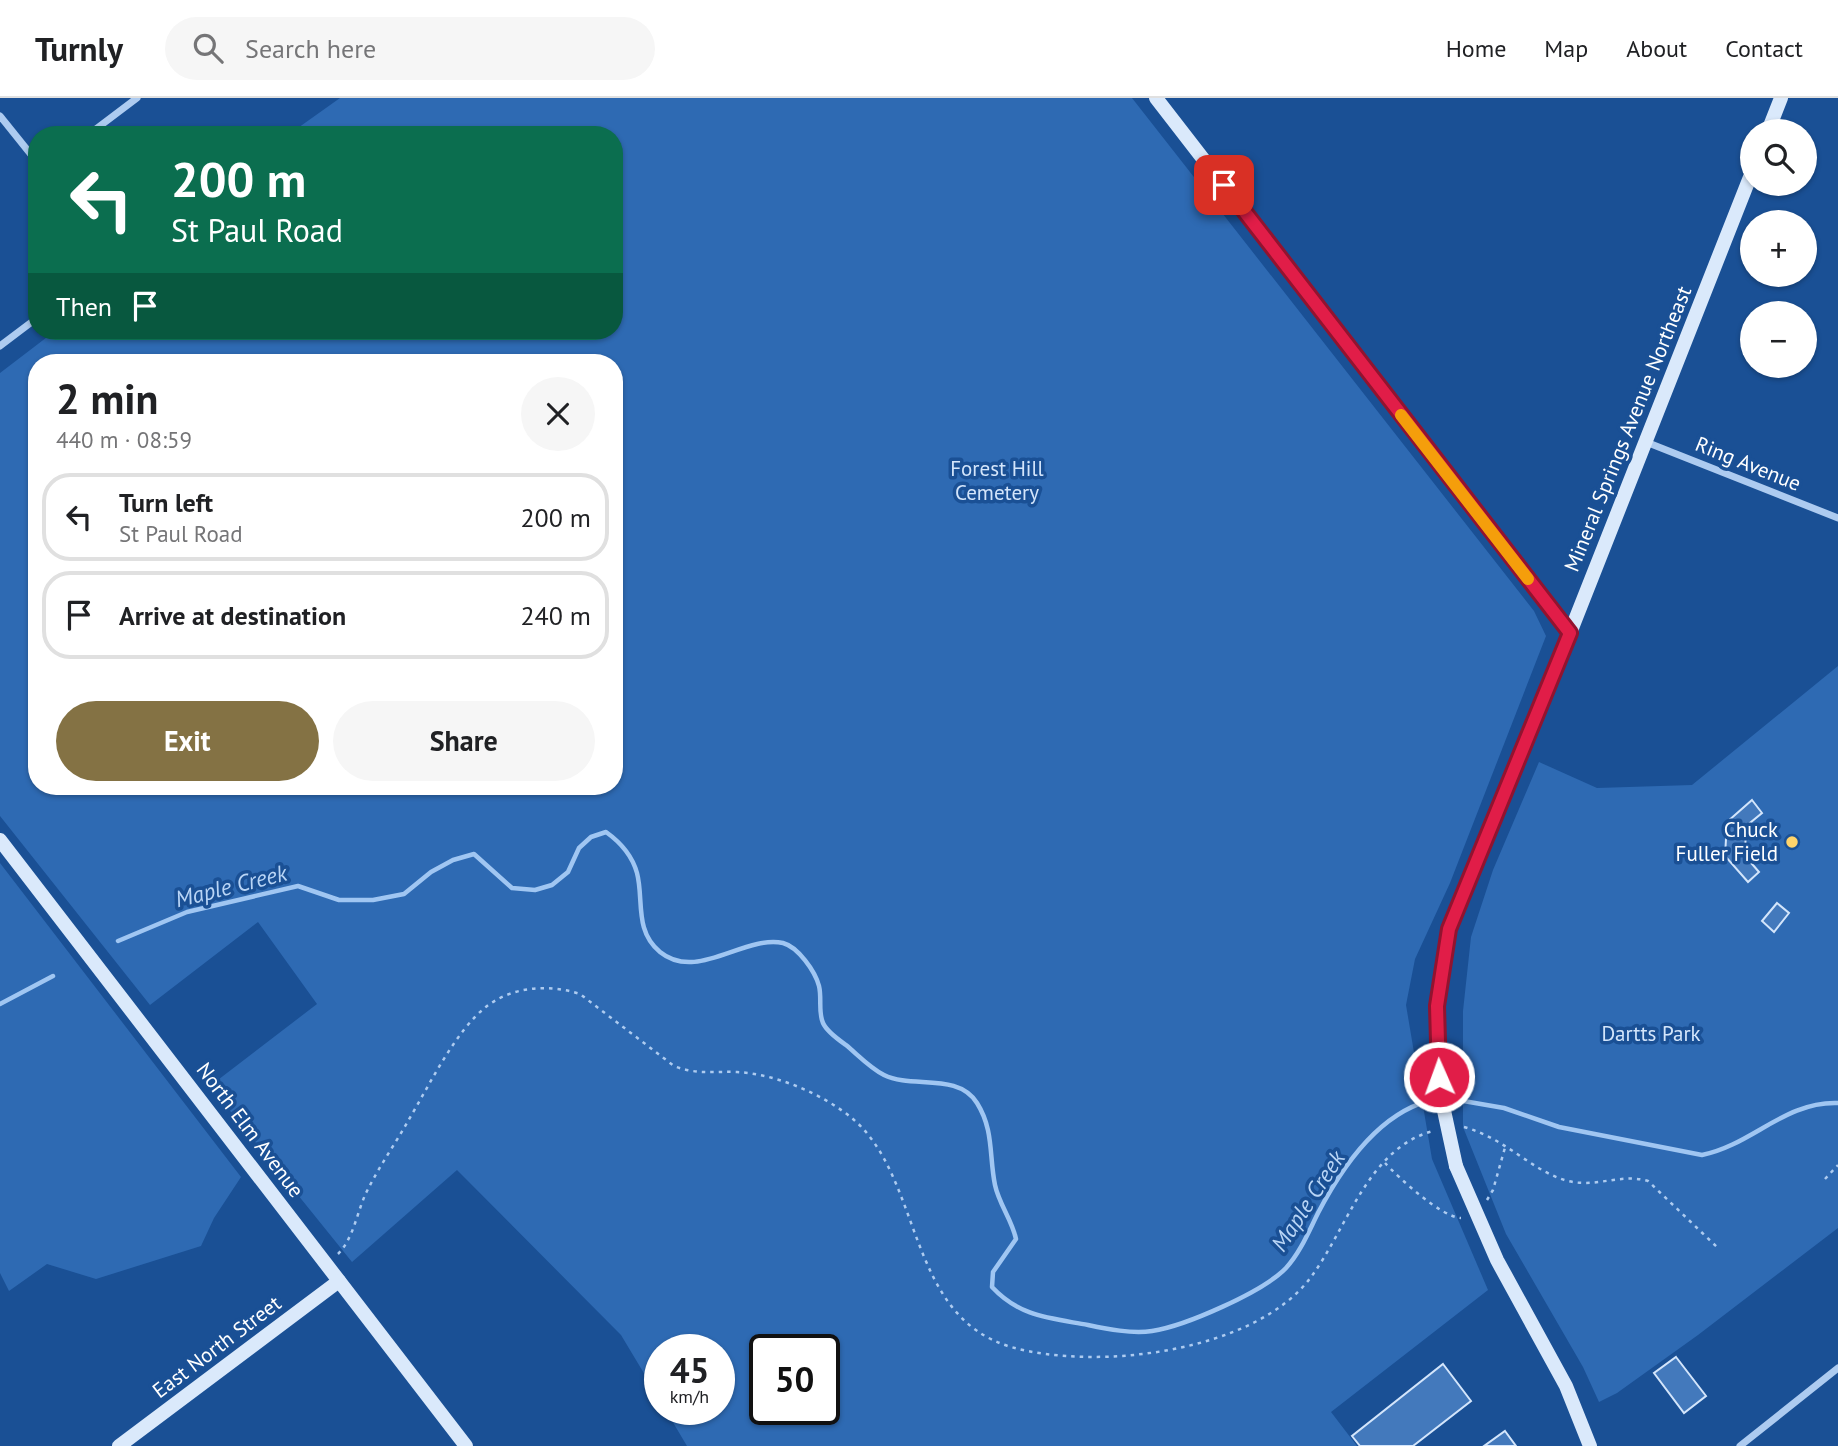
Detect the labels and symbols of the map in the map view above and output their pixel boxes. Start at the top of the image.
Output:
pin [1194,155,1254,215]
street label: Mineral Springs Avenue Northeast [1558,282,1697,576]
street label: Ring Avenue [1691,430,1805,497]
park label: Forest Hill Cemetery [950,455,1044,506]
place label: Chuck Fuller Field [1676,816,1778,867]
marker: Chuck Fuller Field [1784,834,1800,850]
water label: Maple Creek [172,857,291,913]
park label: Dartts Park [1601,1020,1701,1047]
position arrow [1402,1040,1476,1114]
street label: North Elm Avenue [191,1057,310,1203]
water label: Maple Creek [1264,1144,1352,1257]
street label: East North Street [147,1289,286,1404]
speed limit sign: 50 [749,1334,840,1425]

